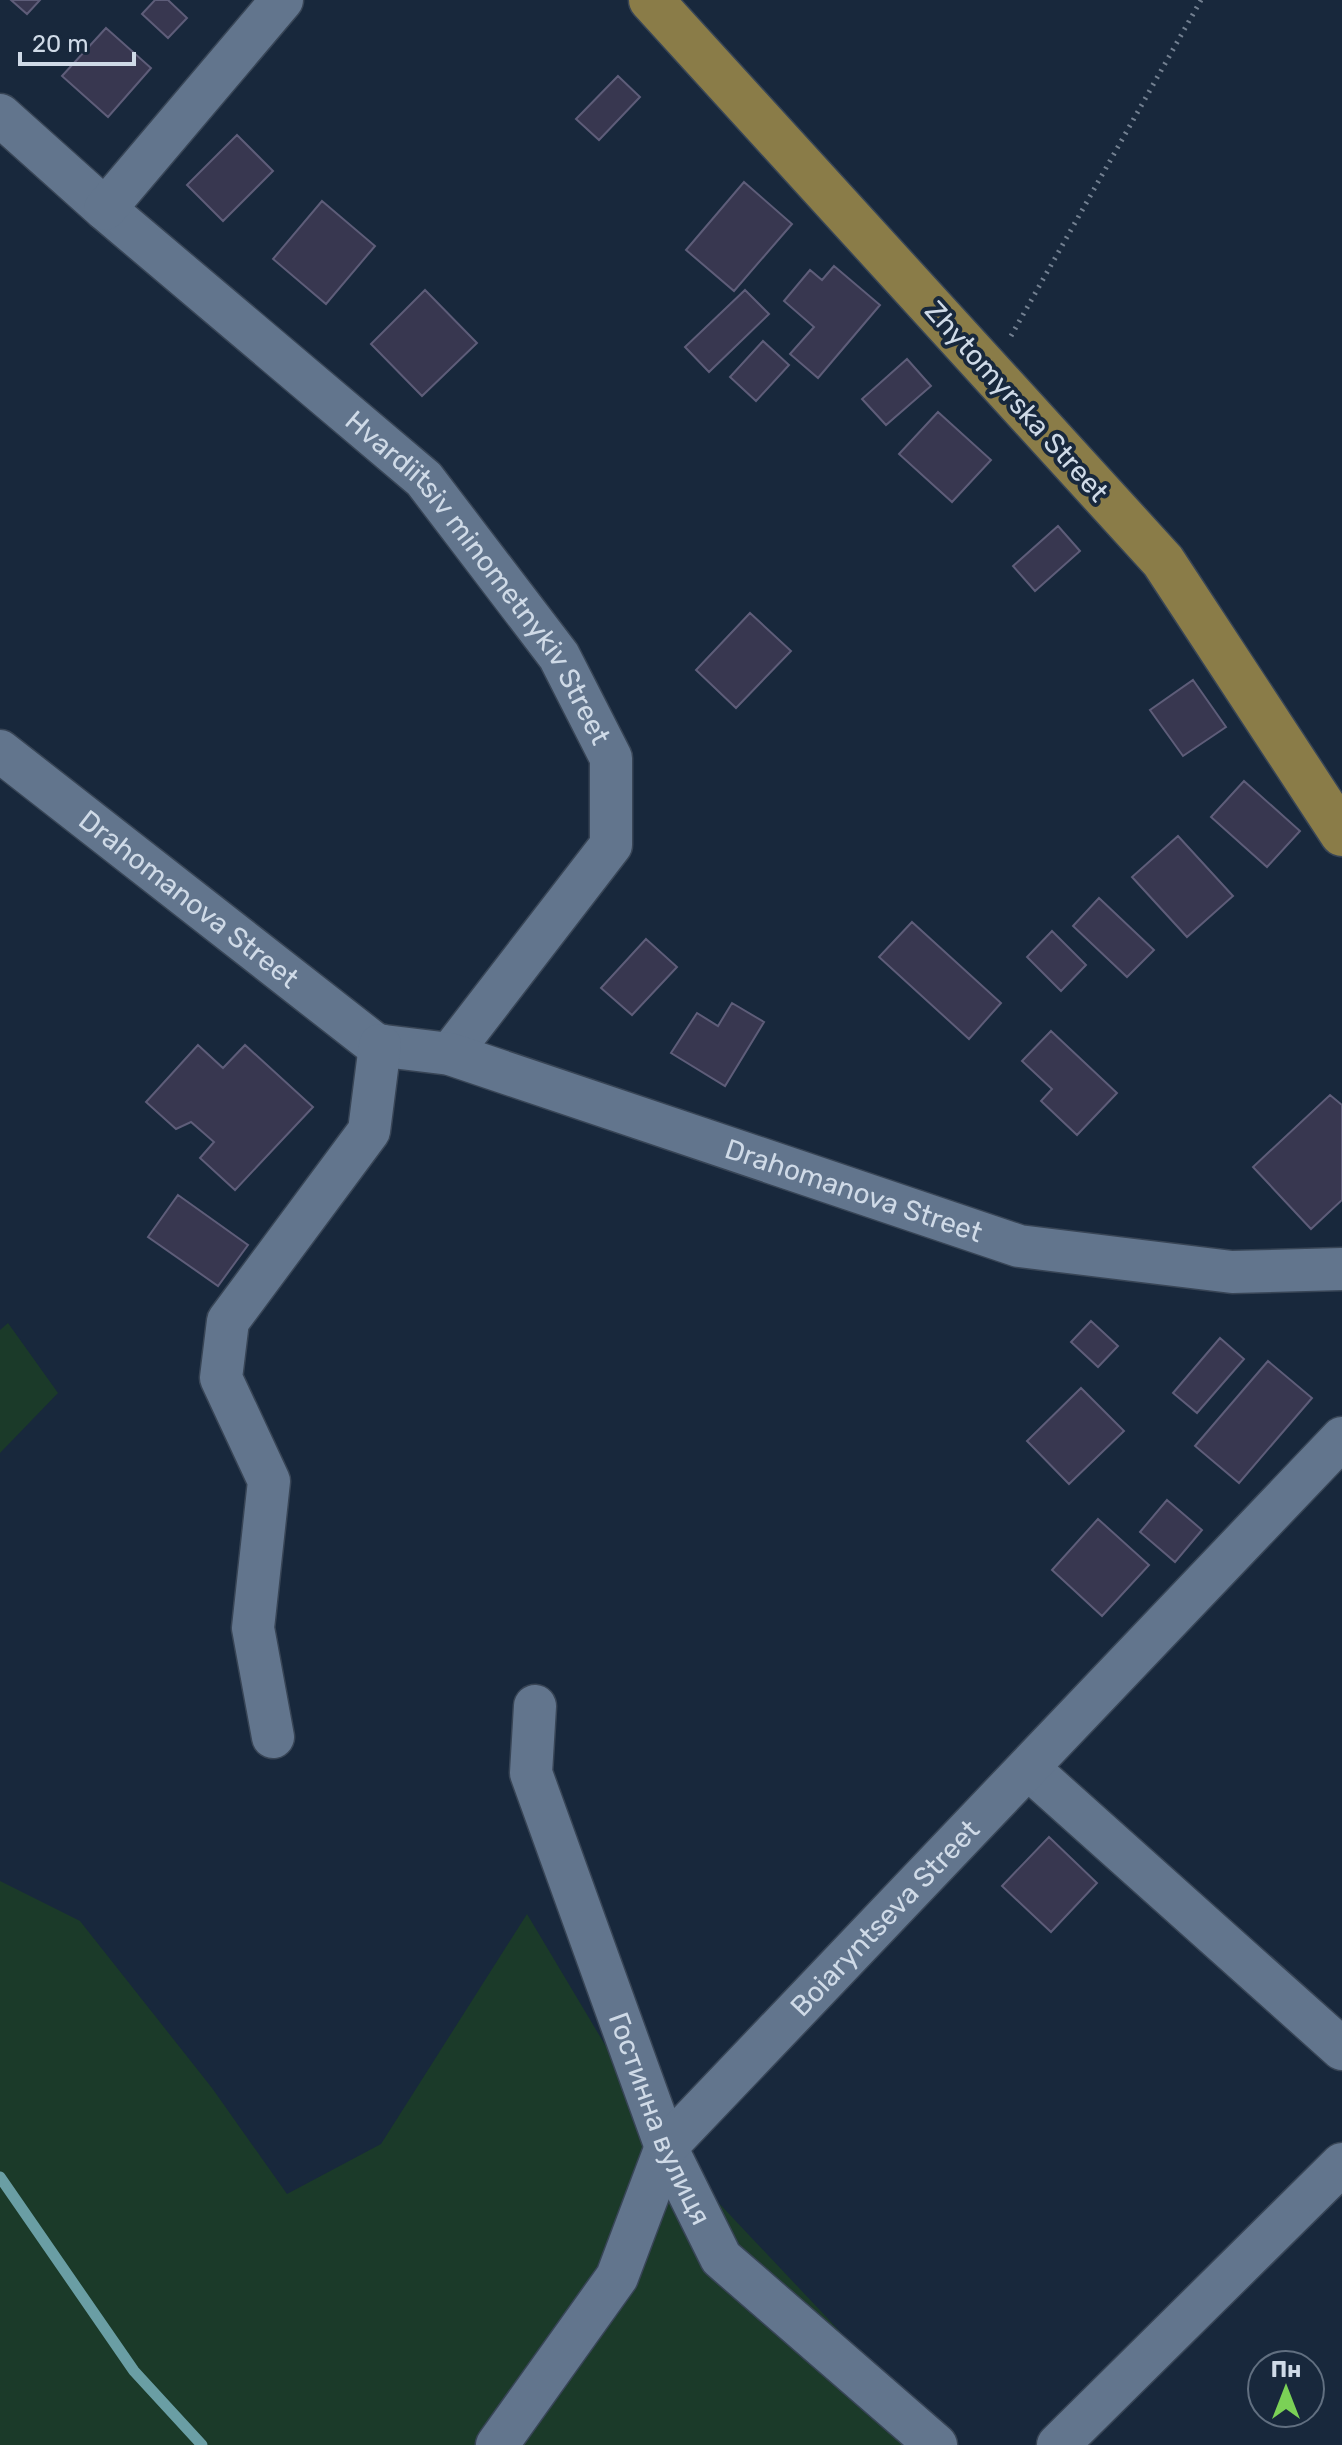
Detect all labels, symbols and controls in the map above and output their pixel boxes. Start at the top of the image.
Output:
scale bar [20,16,134,66]
text: 20 m [32,30,89,58]
street label: Zhytomyrska Street [918,294,1115,508]
street label: Hvardiitsiv minometnykiv Street [339,404,617,750]
street label: Drahomanova Street [72,803,305,995]
street label: Drahomanova Street [721,1132,987,1249]
street label: Boiaryntseva Street [784,1813,986,2023]
street label: Гостинна вулиця [602,2008,718,2230]
north arrow [1246,2349,1326,2429]
text: Пн [1271,2356,1301,2383]

